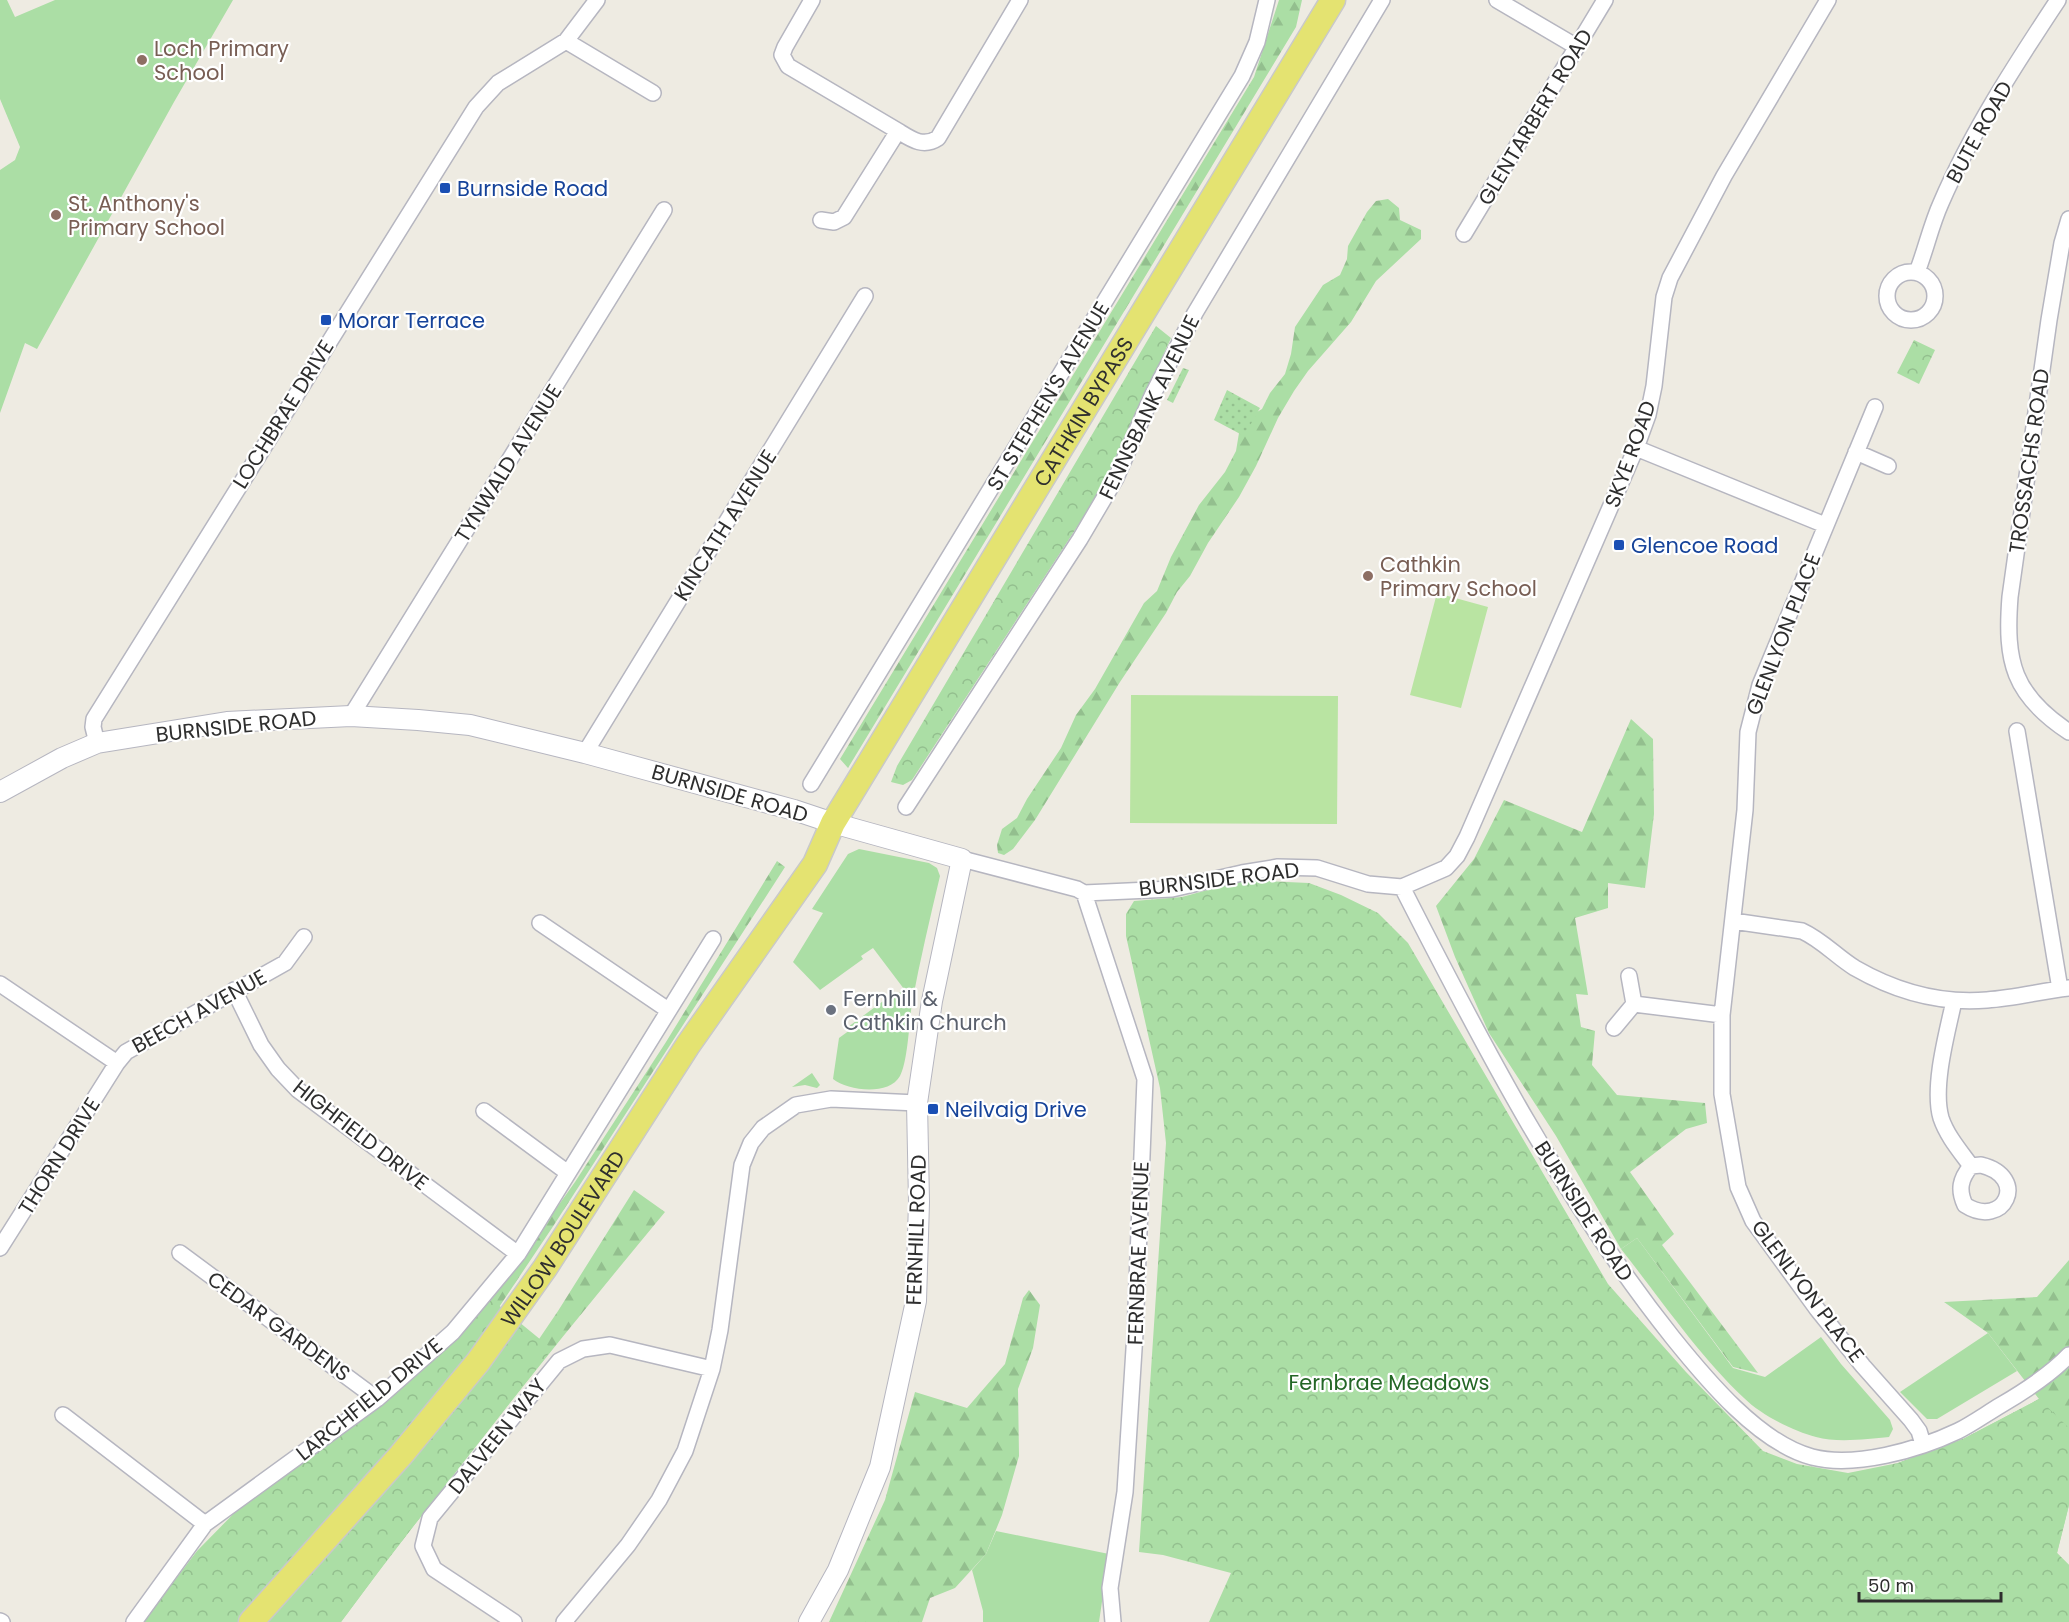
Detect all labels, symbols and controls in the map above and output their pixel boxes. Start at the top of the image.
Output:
street label: GLENTARBERT ROAD [1471,23,1599,211]
place label: Loch Primary School [154,34,289,87]
marker: Loch Primary School [135,53,149,67]
street label: BUTE ROAD [1939,76,2019,188]
place label: Burnside Road [457,174,608,203]
marker: Burnside Road [438,181,452,195]
place label: St. Anthony's Primary School [68,189,225,242]
marker: St. Anthony's Primary School [49,208,63,222]
street label: ST STEPHEN'S AVENUE [980,296,1116,496]
place label: Morar Terrace [338,306,485,335]
street label: FENNSBANK AVENUE [1092,310,1206,504]
marker: Morar Terrace [319,313,333,327]
street label: CATHKIN BYPASS [1026,331,1140,492]
street label: LOCHBRAE DRIVE [226,334,340,494]
street label: TROSSACHS ROAD [2002,367,2056,555]
street label: TYNWALD AVENUE [448,378,568,548]
street label: SKYE ROAD [1597,396,1663,512]
street label: KINCATH AVENUE [667,444,783,606]
place label: Glencoe Road [1631,531,1778,560]
marker: Glencoe Road [1612,538,1626,552]
street label: GLENLYON PLACE [1739,549,1827,719]
place label: Cathkin Primary School [1380,550,1537,603]
marker: Cathkin Primary School [1361,569,1375,583]
street label: BURNSIDE ROAD [154,703,318,749]
street label: BURNSIDE ROAD [648,757,812,829]
street label: BURNSIDE ROAD [1137,855,1301,903]
street label: BEECH AVENUE [127,962,271,1060]
place label: Fernhill & Cathkin Church [843,984,1007,1037]
marker: Fernhill & Cathkin Church [824,1003,838,1017]
street label: HIGHFIELD DRIVE [287,1073,435,1197]
street label: THORN DRIVE [11,1092,107,1220]
place label: Neilvaig Drive [945,1095,1087,1124]
marker: Neilvaig Drive [926,1102,940,1116]
street label: BURNSIDE ROAD [1528,1135,1640,1287]
street label: WILLOW BOULEVARD [493,1145,631,1332]
street label: FERNHILL ROAD [899,1154,933,1306]
street label: FERNBRAE AVENUE [1120,1161,1156,1345]
street label: GLENLYON PLACE [1745,1214,1871,1368]
street label: CEDAR GARDENS [202,1264,356,1388]
street label: LARCHFIELD DRIVE [290,1331,448,1467]
park label: Fernbrae Meadows [1289,1368,1489,1397]
street label: DALVEEN WAY [441,1372,553,1500]
scale bar [1859,1565,2002,1603]
text: 50 m [1868,1573,1914,1598]

